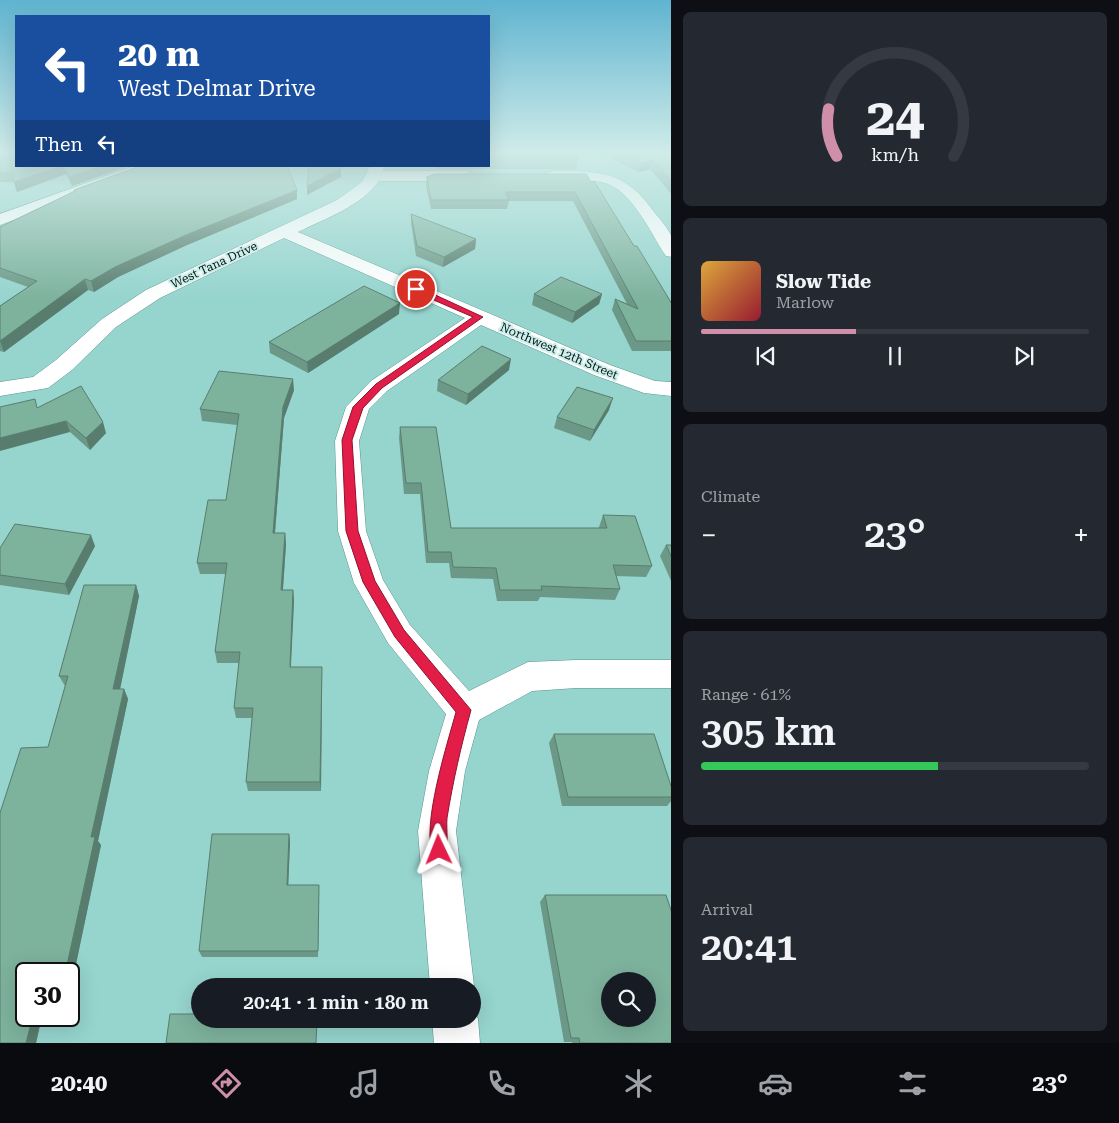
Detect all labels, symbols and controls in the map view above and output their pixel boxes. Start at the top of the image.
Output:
text: 20 m [118,34,200,75]
icon: left [35,35,100,100]
text: West Delmar Drive [118,76,316,101]
text: 24 [866,87,924,148]
icon: left [93,130,121,158]
text: Then [35,133,83,156]
text: km/h [871,144,919,165]
street label: West Tana Drive [169,239,260,291]
pin [395,268,437,310]
text: Slow Tide [776,270,871,293]
icon: arrive [402,275,430,303]
text: Marlow [776,293,834,312]
street label: Northwest 12th Street [498,320,621,382]
icon: previous [752,342,780,370]
icon: pause [881,342,909,370]
icon: next [1010,342,1038,370]
text: Climate [701,487,760,506]
text: 23° [864,512,926,556]
text: − [701,519,717,552]
text: + [1073,519,1089,552]
text: Range · 61% [701,685,791,704]
text: 305 km [701,710,836,754]
position arrow [412,823,464,875]
text: Arrival [701,900,753,919]
text: 20:41 [701,925,797,969]
speed limit sign: 30 [15,962,80,1027]
map controls [601,972,656,1027]
button: search [601,972,656,1027]
text: 20:41 · 1 min · 180 m [243,991,429,1014]
icon: directions [209,1066,244,1101]
icon: music [347,1066,382,1101]
icon: phone [484,1066,519,1101]
icon: climate [621,1066,656,1101]
icon: car [758,1066,793,1101]
icon: filters [895,1066,930,1101]
text: 20:40 [51,1071,107,1096]
text: 23° [1032,1071,1068,1096]

